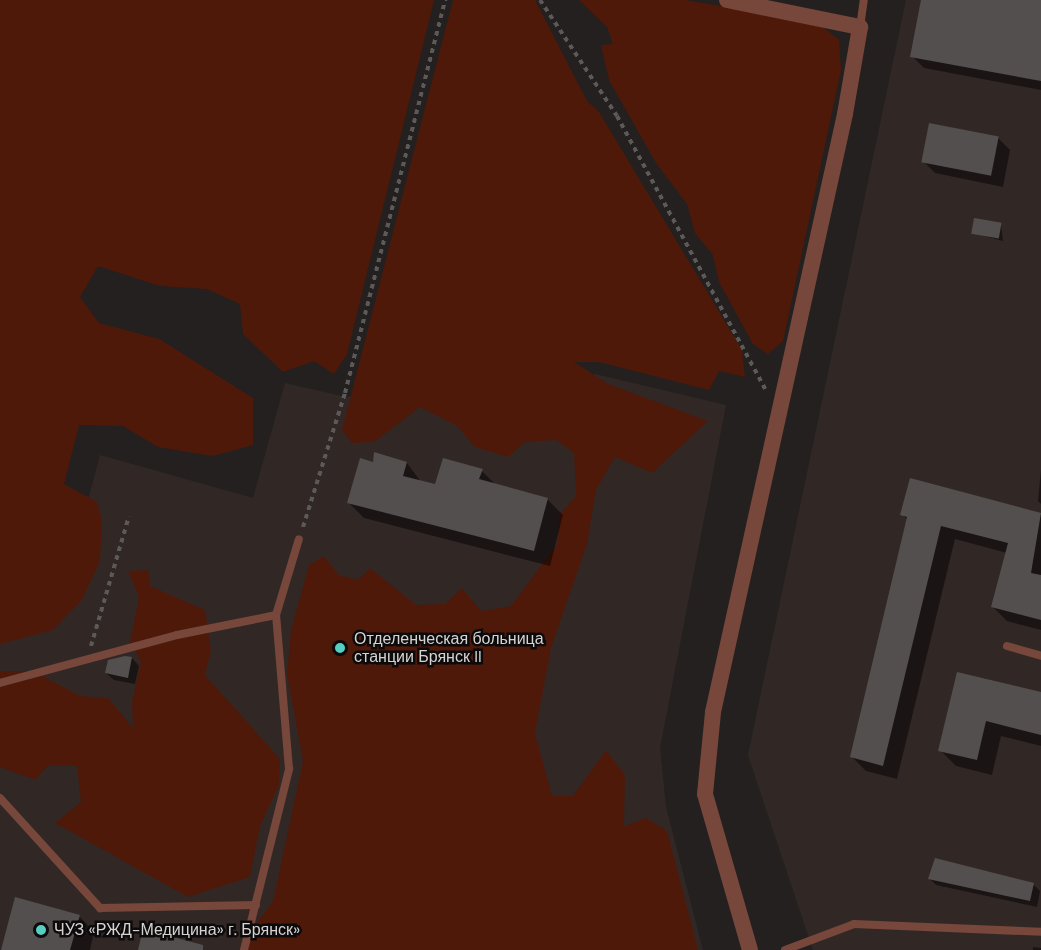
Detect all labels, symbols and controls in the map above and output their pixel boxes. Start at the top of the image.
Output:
place label: Отделенческая больница станции Брянск II [354,629,544,667]
marker: Отделенческая больница станции Брянск II [331,639,349,657]
place label: ЧУЗ «РЖД-Медицина» г. Брянск» [54,920,300,940]
marker: ЧУЗ «РЖД-Медицина» г. Брянск» [32,921,50,939]

